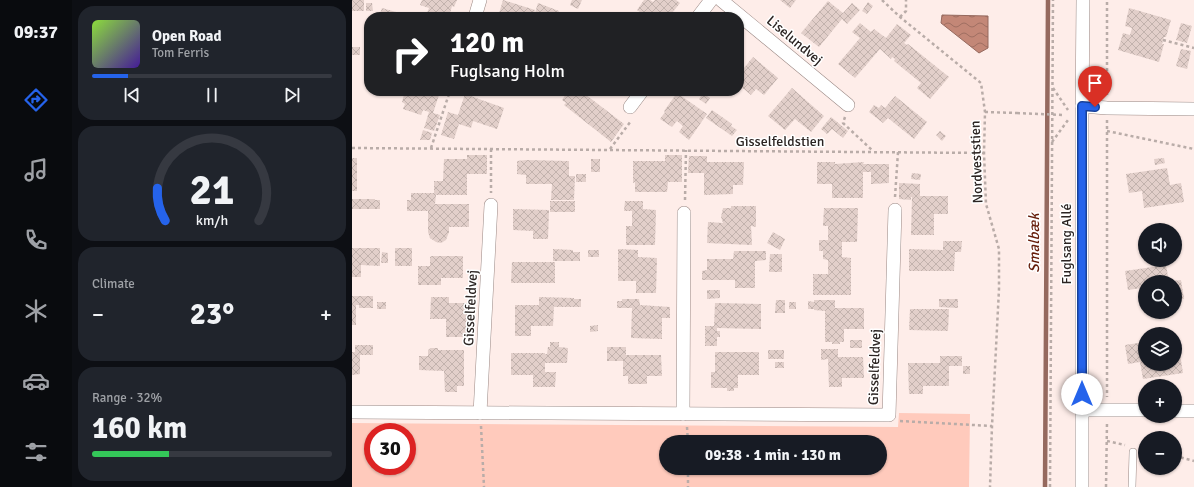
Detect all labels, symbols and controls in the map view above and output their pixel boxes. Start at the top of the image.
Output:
street label: Liselundvej [763,12,826,69]
text: 09:37 [14,21,58,43]
text: 120 m [450,26,524,60]
text: Open Road [152,27,222,45]
icon: right [384,28,436,80]
text: Tom Ferris [152,45,209,61]
text: Fuglsang Holm [450,60,565,82]
pin [1078,66,1112,107]
icon: arrive [1084,72,1106,94]
icon: previous [121,84,143,106]
icon: pause [201,84,223,106]
icon: next [281,84,303,106]
icon: directions [22,86,50,114]
street label: Nordveststien [967,120,986,204]
street label: Gisselfeldstien [736,133,824,150]
icon: music [22,156,50,184]
text: 21 [190,165,234,216]
street label: Fuglsang Allé [1058,204,1075,284]
text: km/h [196,212,228,229]
water label: Smalbæk [1025,212,1043,273]
map controls [1138,223,1182,475]
button: sound [1138,223,1182,267]
icon: phone [22,226,50,254]
street label: Gisselfeldvej [460,270,481,347]
button: search [1138,275,1182,319]
text: Climate [92,276,135,292]
text: 23° [190,296,234,333]
icon: climate [22,297,50,325]
text: − [92,301,104,328]
text: + [320,301,332,328]
button: layers [1138,327,1182,371]
street label: Gisselfeldvej [865,329,884,405]
icon: car [22,367,50,395]
position arrow [1061,373,1103,415]
button: + [1138,379,1182,423]
text: Range · 32% [92,390,162,406]
text: 160 km [92,410,187,447]
speed limit sign: 30 [364,423,416,475]
button: − [1138,431,1182,475]
icon: filters [22,438,50,466]
text: 09:38 · 1 min · 130 m [705,446,841,464]

